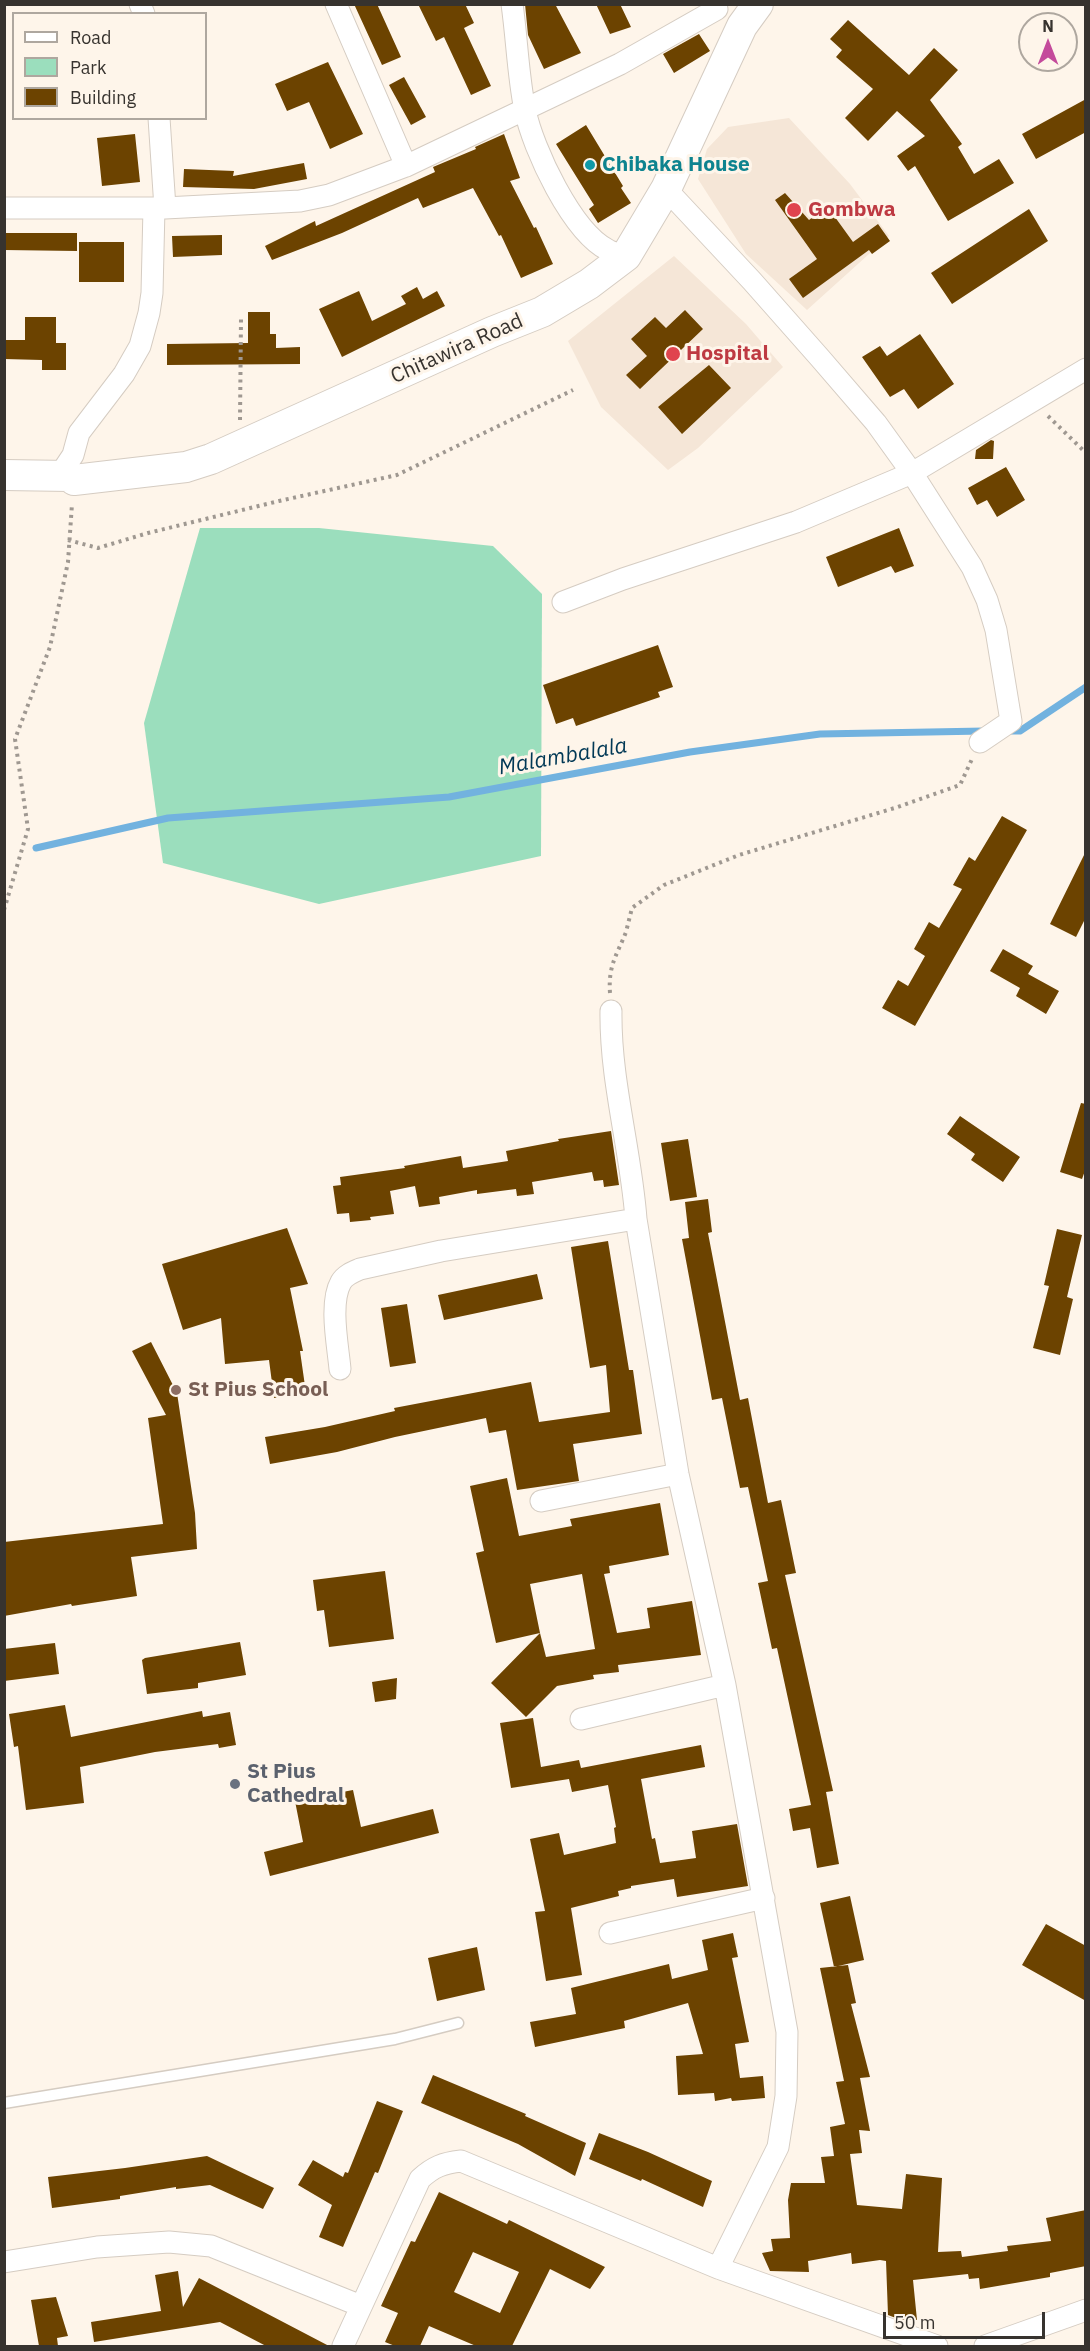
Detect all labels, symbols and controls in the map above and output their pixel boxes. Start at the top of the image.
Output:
legend [12,12,207,120]
north arrow [1018,12,1078,72]
text: N [1042,16,1054,36]
text: Road [70,26,111,49]
text: Park [70,56,106,79]
text: Building [70,86,136,109]
place label: Chibaka House [602,152,750,178]
marker: Chibaka House [583,158,597,172]
place label: Gombwa [808,197,896,223]
marker: Gombwa [785,201,803,219]
street label: Chitawira Road [387,309,527,389]
place label: Hospital [686,341,769,367]
marker: Hospital [664,345,682,363]
water label: Malambalala [497,733,629,781]
place label: St Pius School [188,1377,328,1403]
marker: St Pius School [169,1383,183,1397]
place label: St Pius Cathedral [247,1759,344,1809]
marker: St Pius Cathedral [228,1777,242,1791]
scale bar [886,2300,1048,2338]
text: 50 m [894,2311,936,2334]

